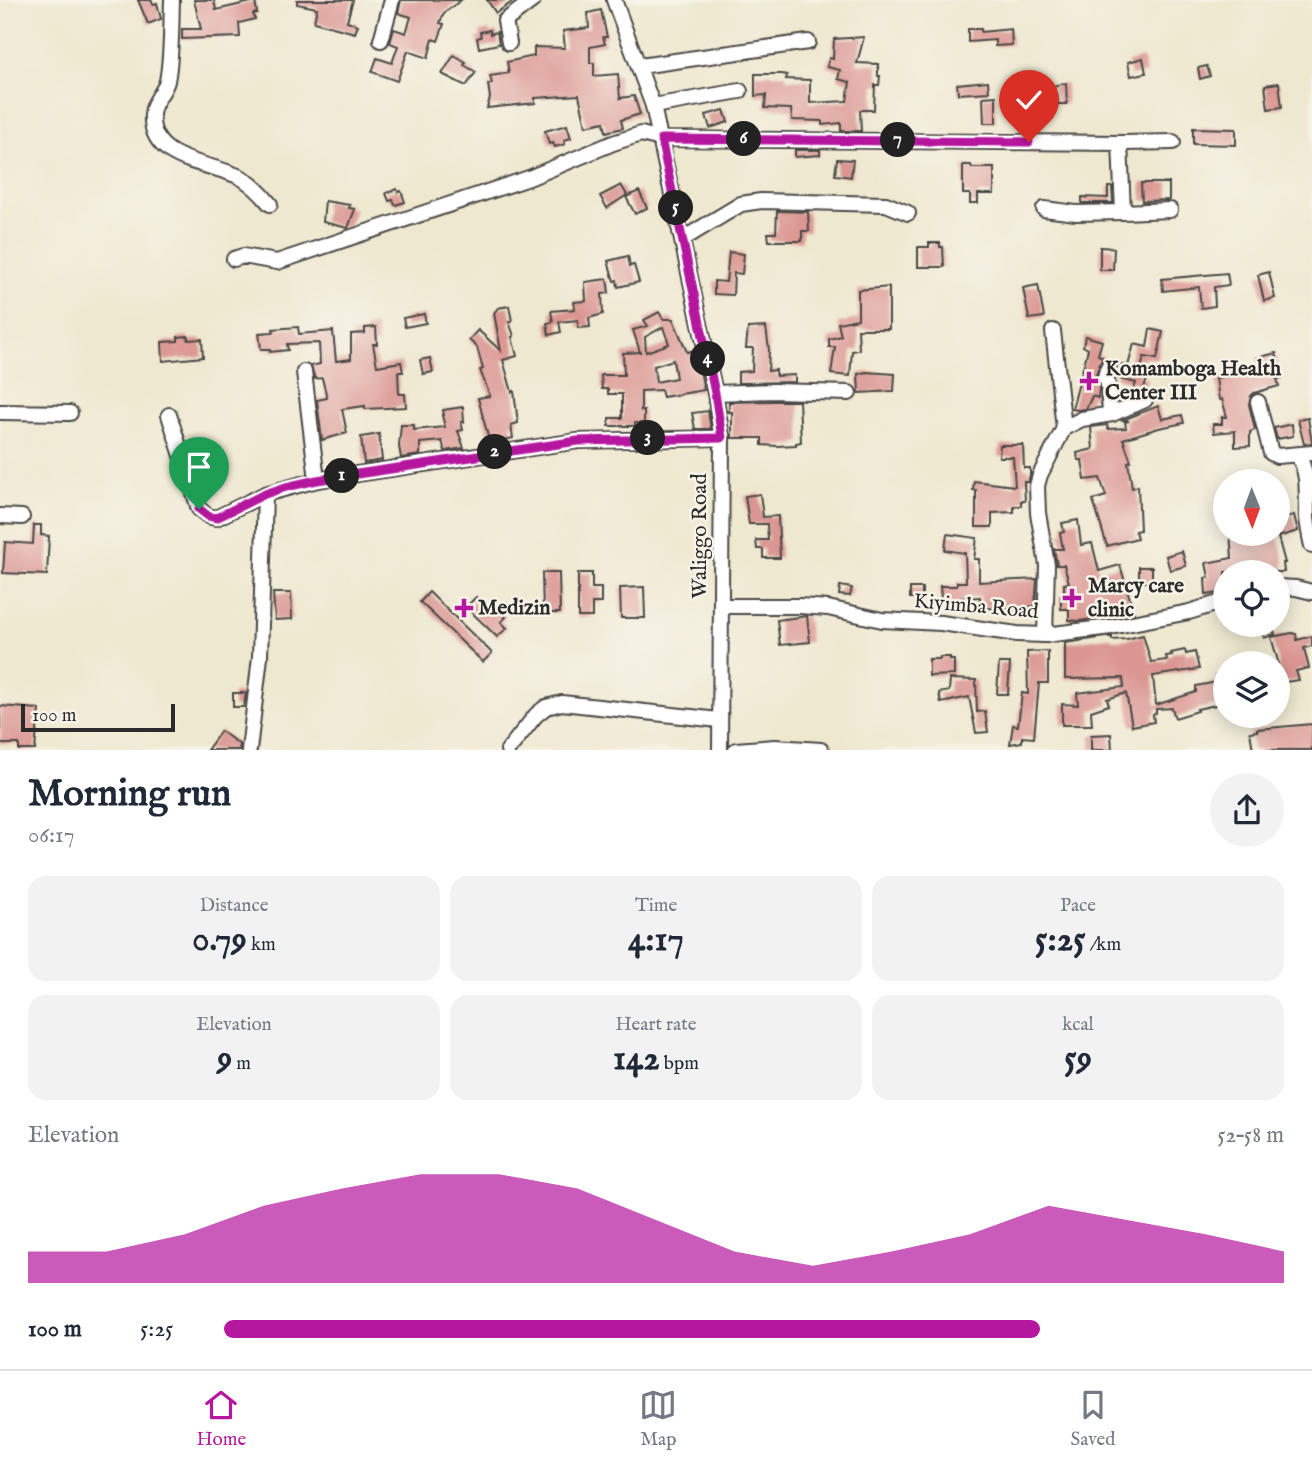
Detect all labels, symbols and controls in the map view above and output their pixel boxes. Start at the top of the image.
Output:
pin [999,70,1059,142]
icon: check [1010,81,1048,119]
pin: 6 [726,122,762,156]
pin: 7 [880,122,916,158]
text: 6 [739,126,748,150]
text: 7 [893,127,902,151]
pin: 5 [658,190,694,226]
text: 5 [672,195,679,219]
pin: 4 [690,342,726,376]
text: 4 [703,346,712,370]
place label: Komamboga Health Center III [1105,356,1282,407]
marker: Komamboga Health Center III [1079,371,1099,391]
pin: 3 [630,420,666,456]
text: 3 [644,425,651,449]
pin: 2 [477,434,512,470]
pin [169,437,229,509]
text: 2 [490,439,499,463]
icon: arrive [180,448,218,486]
pin: 1 [324,458,360,494]
text: 1 [338,463,345,487]
north arrow [1213,469,1290,546]
map controls [1213,469,1290,728]
street label: Waliggo Road [687,473,714,599]
button: locate [1213,560,1290,637]
place label: Marcy care clinic [1088,573,1184,624]
street label: Kiyimba Road [912,588,1040,626]
marker: Marcy care clinic [1062,588,1082,608]
place label: Medizin [478,595,551,622]
marker: Medizin [456,600,472,616]
button: layers [1213,651,1290,728]
scale bar [21,701,175,732]
text: 100 m [32,704,76,728]
text: Morning run [28,771,231,819]
button: share [1210,773,1284,847]
text: 06:17 [28,821,74,850]
text: Distance [200,894,268,918]
text: Time [635,894,677,918]
text: Pace [1060,894,1096,918]
text: 0.79 [192,918,247,963]
text: 4:17 [628,918,684,963]
text: 5:25 [1035,918,1086,963]
text: km [247,933,276,957]
text: /km [1086,933,1121,957]
text: Elevation [196,1013,272,1037]
text: Heart rate [615,1013,697,1037]
text: kcal [1062,1013,1094,1037]
text: 9 [217,1037,232,1082]
text: 142 [613,1037,660,1082]
text: 59 [1064,1037,1092,1082]
text: m [232,1052,251,1076]
text: bpm [660,1052,699,1076]
text: Elevation [28,1121,119,1150]
text: 52–58 m [1217,1121,1284,1150]
text: 100 m [28,1315,82,1344]
text: 5:25 [140,1315,173,1344]
tab: Home [197,1386,246,1452]
tab: Map [639,1386,677,1452]
tab: Saved [1070,1386,1115,1452]

